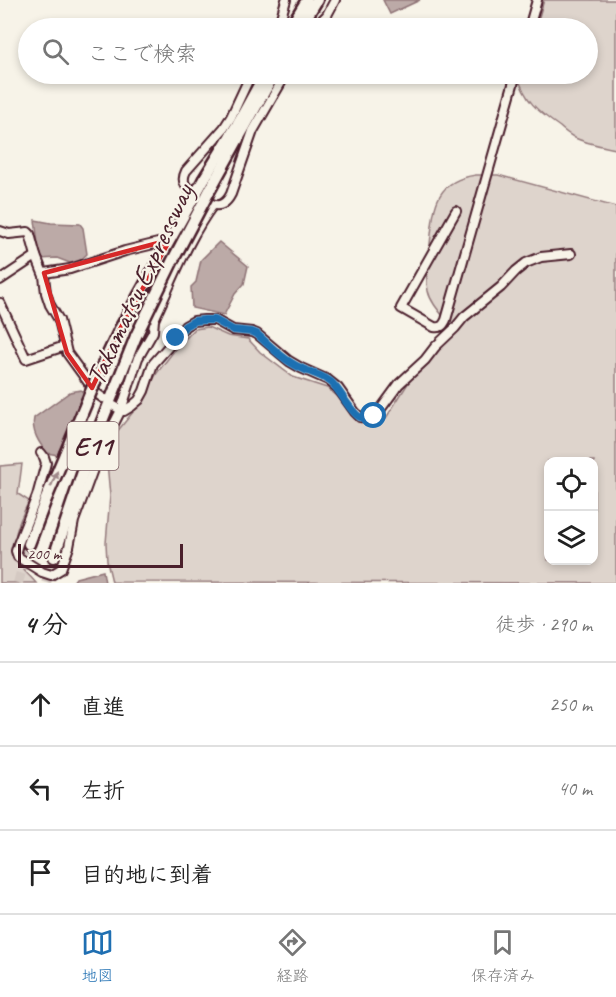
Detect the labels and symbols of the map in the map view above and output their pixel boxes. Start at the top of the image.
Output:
street label: Takamatsu Expressway [78,176,202,390]
route end [162,324,188,350]
route start [360,402,386,428]
road number: E11 [68,422,118,470]
one-way arrow [49,470,59,488]
scale bar [18,541,183,568]

